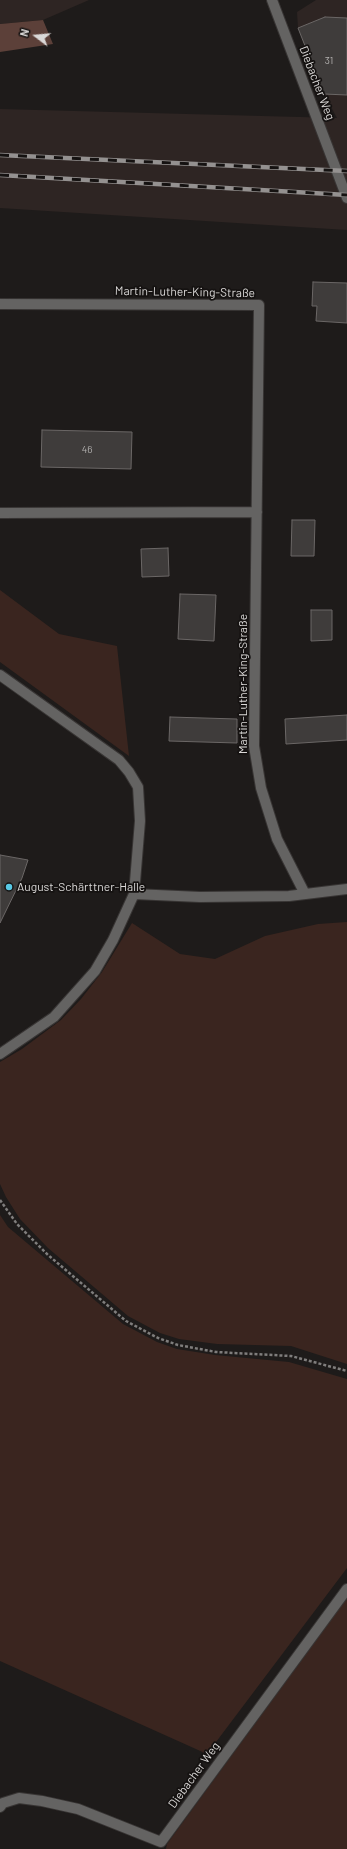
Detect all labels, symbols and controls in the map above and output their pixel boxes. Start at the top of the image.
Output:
north arrow [16,16,56,56]
text: N [17,27,31,38]
street label: Diebacher Weg [296,44,338,122]
house number: 31 [325,55,333,67]
street label: Martin-Luther-King-Straße [115,284,255,300]
house number: 46 [82,444,92,456]
street label: Martin-Luther-King-Straße [236,614,250,754]
place label: August-Schärttner-Halle [17,880,145,894]
marker: August-Schärttner-Halle [4,882,14,892]
street label: Diebacher Weg [165,1739,223,1811]

